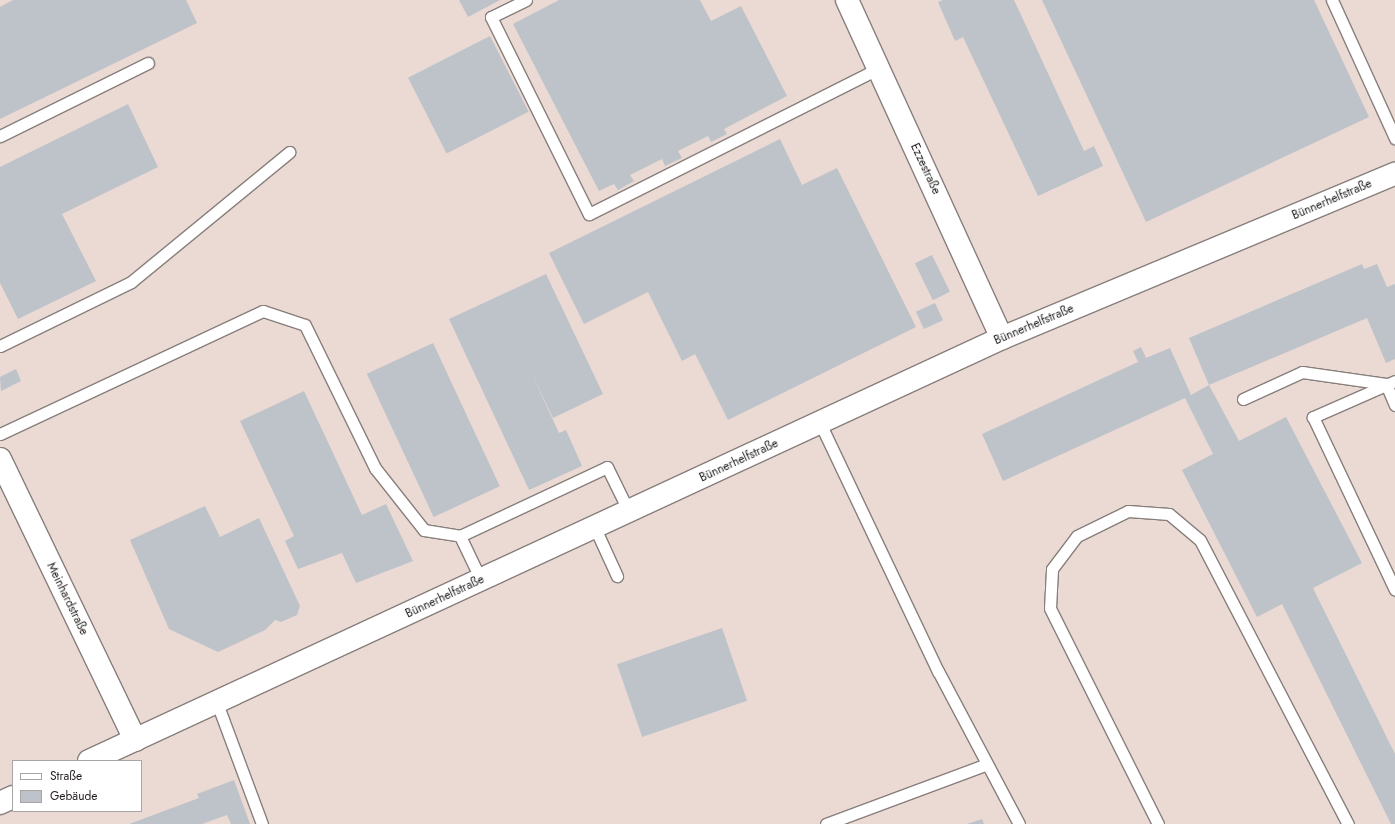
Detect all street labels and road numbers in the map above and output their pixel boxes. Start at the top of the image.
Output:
street label: Ezzestraße [907,141,943,197]
street label: Bünnerhelfstraße [1290,177,1374,223]
street label: Bünnerhelfstraße [992,302,1076,348]
street label: Bünnerhelfstraße [697,436,781,486]
street label: Meinhardstraße [43,560,91,638]
street label: Bünnerhelfstraße [403,572,487,622]

